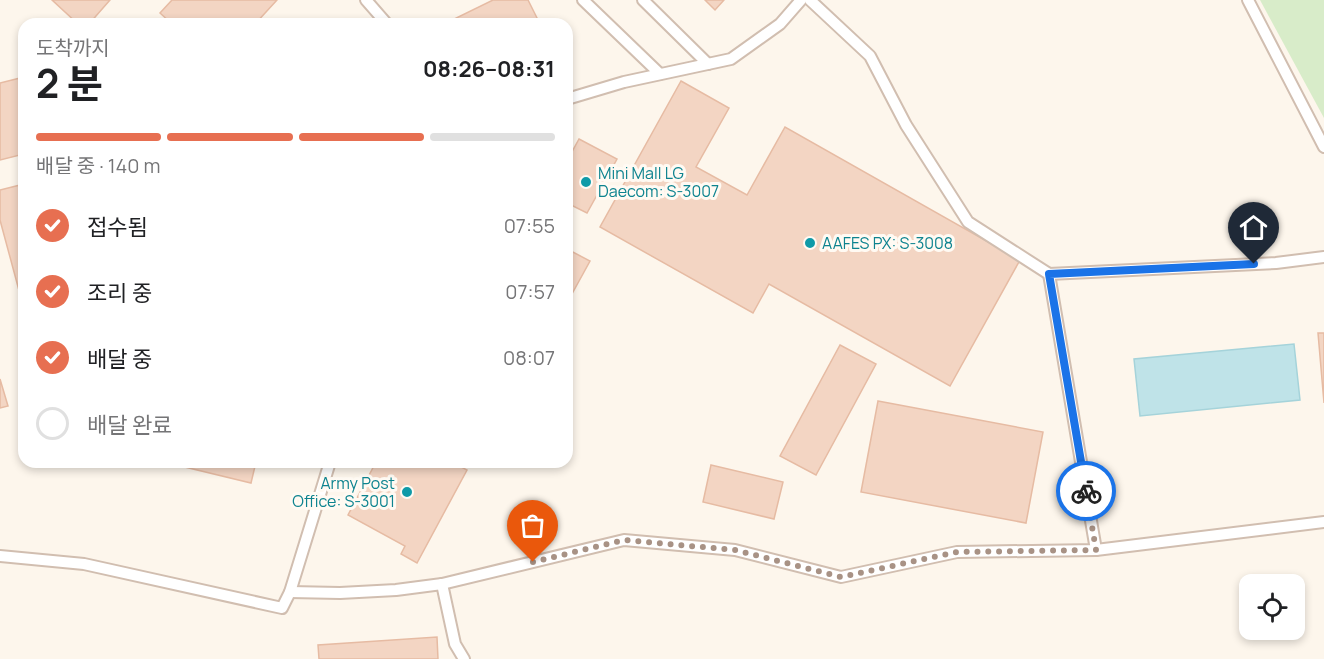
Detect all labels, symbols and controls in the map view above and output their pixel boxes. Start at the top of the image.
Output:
text: 도착까지 [36,34,110,61]
text: 08:26–08:31 [423,54,555,84]
text: 2 분 [36,56,103,110]
text: 배달 중 · 140 m [36,152,160,179]
place label: Mini Mall LG Daecom: S-3007 [598,162,719,202]
marker: Mini Mall LG Daecom: S-3007 [579,175,593,189]
pin [1228,202,1279,264]
icon: check [36,209,69,242]
icon: home [1237,211,1270,244]
text: 접수됨 [87,212,148,242]
text: 07:55 [504,212,555,239]
place label: AAFES PX: S-3008 [822,232,953,254]
marker: AAFES PX: S-3008 [803,236,817,250]
icon: check [36,275,69,308]
text: 조리 중 [87,278,152,308]
text: 07:57 [505,278,555,305]
icon: check [36,341,69,374]
text: 배달 중 [87,344,152,374]
text: 08:07 [503,344,555,371]
text: 배달 완료 [87,410,172,440]
courier [1056,461,1116,521]
place label: Army Post Office: S-3001 [292,472,395,512]
icon: bike [1070,475,1103,508]
marker: Army Post Office: S-3001 [400,485,414,499]
pin [507,500,558,562]
icon: bag [516,509,549,542]
map controls [1239,574,1305,640]
button: locate [1239,574,1305,640]

